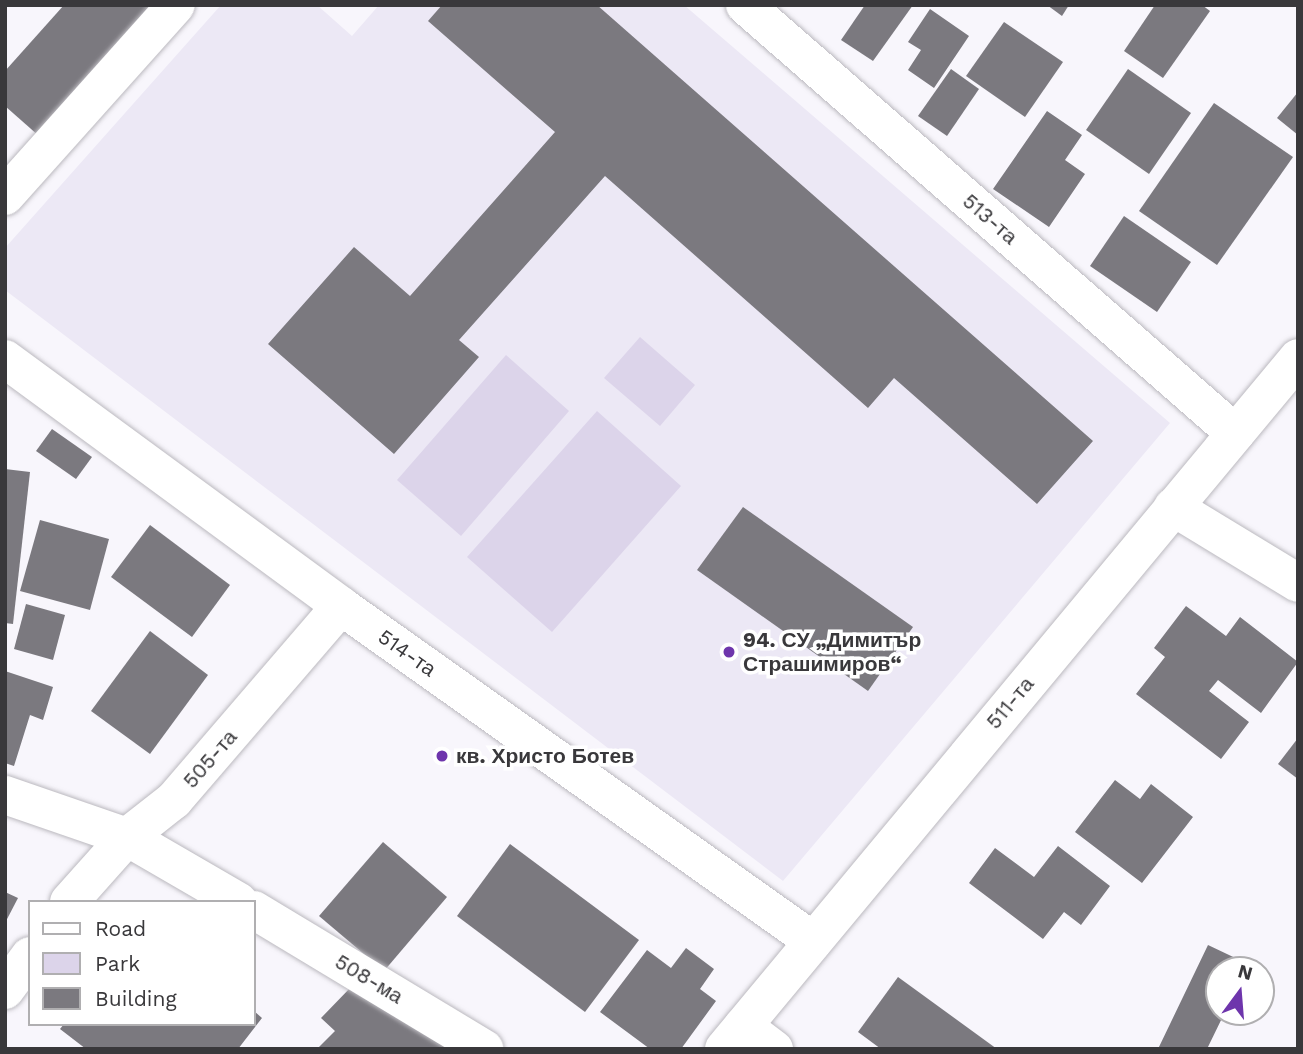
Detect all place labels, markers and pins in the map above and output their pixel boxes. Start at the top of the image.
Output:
place label: 94. СУ „Димитър Страшимиров“ [743,627,921,677]
marker: 94. СУ „Димитър Страшимиров“ [721,644,737,660]
place label: кв. Христо Ботев [456,743,634,769]
marker: кв. Христо Ботев [434,748,450,764]

